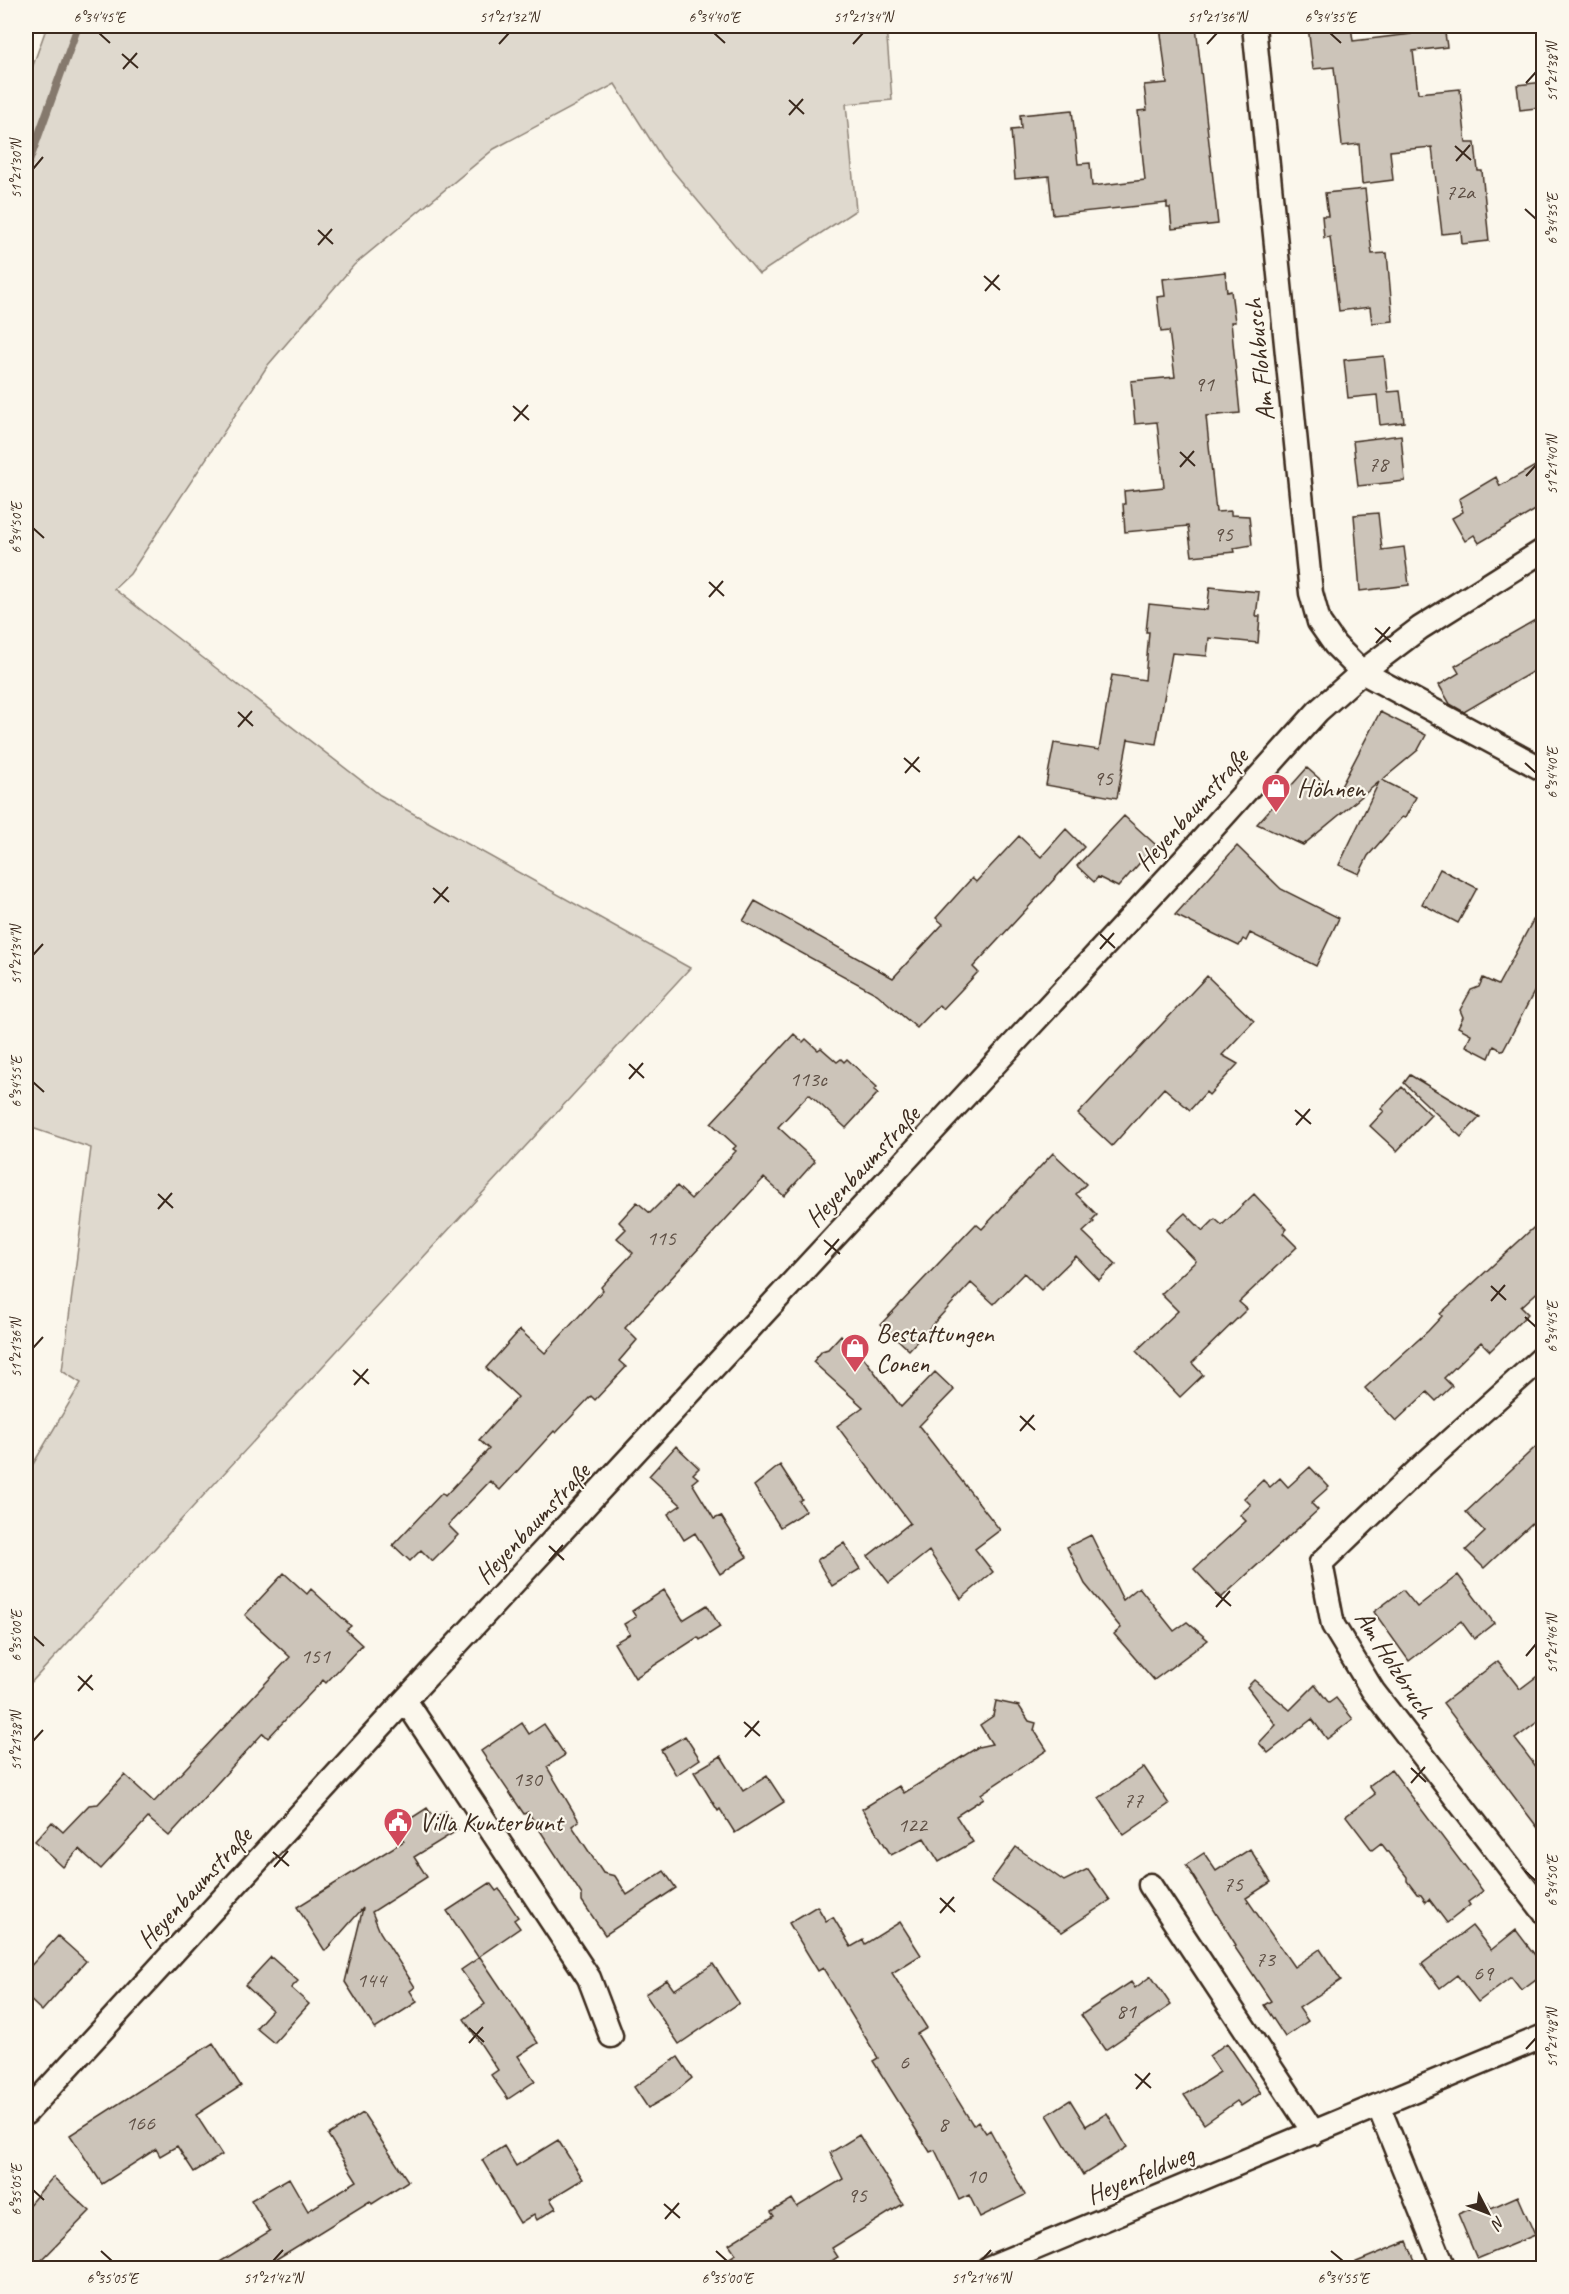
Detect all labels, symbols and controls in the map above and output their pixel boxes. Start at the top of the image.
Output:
text: 6°34'45"E [73,8,127,27]
text: 51°21'32"N [479,8,542,27]
text: 6°34'40"E [688,8,742,27]
text: 51°21'34"N [833,8,896,27]
text: 51°21'36"N [1187,8,1250,27]
text: 6°34'35"E [1304,8,1358,27]
text: 51°21'38"N [1543,39,1562,102]
text: 51°21'30"N [7,136,26,199]
house number: 72a [1445,178,1476,206]
text: 6°34'35"E [1543,191,1562,245]
street label: Am Flohbusch [1236,295,1282,423]
house number: 91 [1194,370,1215,398]
text: 51°21'40"N [1543,432,1562,495]
house number: 78 [1368,450,1390,478]
text: 6°34'50"E [7,500,26,554]
house number: 95 [1213,520,1234,548]
street label: Heyenbaumstraße [1127,739,1257,878]
text: 6°34'40"E [1543,745,1562,799]
house number: 95 [1093,764,1114,792]
shop icon: Höhnen [1260,772,1292,814]
place label: Höhnen [1297,772,1366,805]
text: 51°21'34"N [7,922,26,985]
text: 6°34'55"E [7,1054,26,1108]
house number: 113c [789,1065,828,1093]
street label: Heyenbaumstraße [798,1097,929,1234]
house number: 115 [646,1224,677,1252]
text: 6°34'45"E [1543,1299,1562,1353]
text: 51°21'36"N [7,1315,26,1378]
place label: Bestattungen Conen [876,1317,995,1380]
shop icon: Bestattungen Conen [839,1332,871,1374]
street label: Heyenbaumstraße [468,1454,599,1591]
street label: Am Holzbruch [1347,1604,1443,1726]
text: 6°35'00"E [7,1608,26,1662]
text: 51°21'46"N [1543,1611,1562,1674]
house number: 151 [300,1642,331,1670]
text: 51°21'38"N [7,1708,26,1771]
house number: 130 [512,1765,544,1793]
house number: 77 [1123,1786,1144,1814]
public building icon: Villa Kunterbunt [382,1806,414,1848]
place label: Villa Kunterbunt [419,1806,565,1839]
house number: 122 [897,1811,929,1839]
street label: Heyenbaumstraße [130,1818,261,1955]
text: 6°34'50"E [1543,1853,1562,1907]
house number: 75 [1223,1870,1244,1898]
house number: 73 [1255,1945,1277,1973]
house number: 69 [1473,1959,1495,1987]
house number: 144 [356,1966,388,1994]
house number: 81 [1116,1997,1137,2025]
text: 51°21'48"N [1543,2005,1562,2068]
house number: 6 [899,2048,910,2076]
house number: 166 [125,2109,156,2137]
house number: 8 [938,2110,950,2138]
street label: Heyenfeldweg [1081,2136,1201,2212]
text: 6°35'05"E [7,2162,26,2216]
house number: 10 [966,2162,988,2190]
house number: 95 [847,2181,868,2209]
north arrow [1458,2183,1518,2243]
text: N [1486,2212,1509,2235]
text: 6°35'05"E [86,2269,140,2288]
text: 51°21'42"N [243,2269,306,2288]
text: 6°35'00"E [701,2269,755,2288]
text: 51°21'46"N [951,2269,1014,2288]
text: 6°34'55"E [1317,2269,1371,2288]

